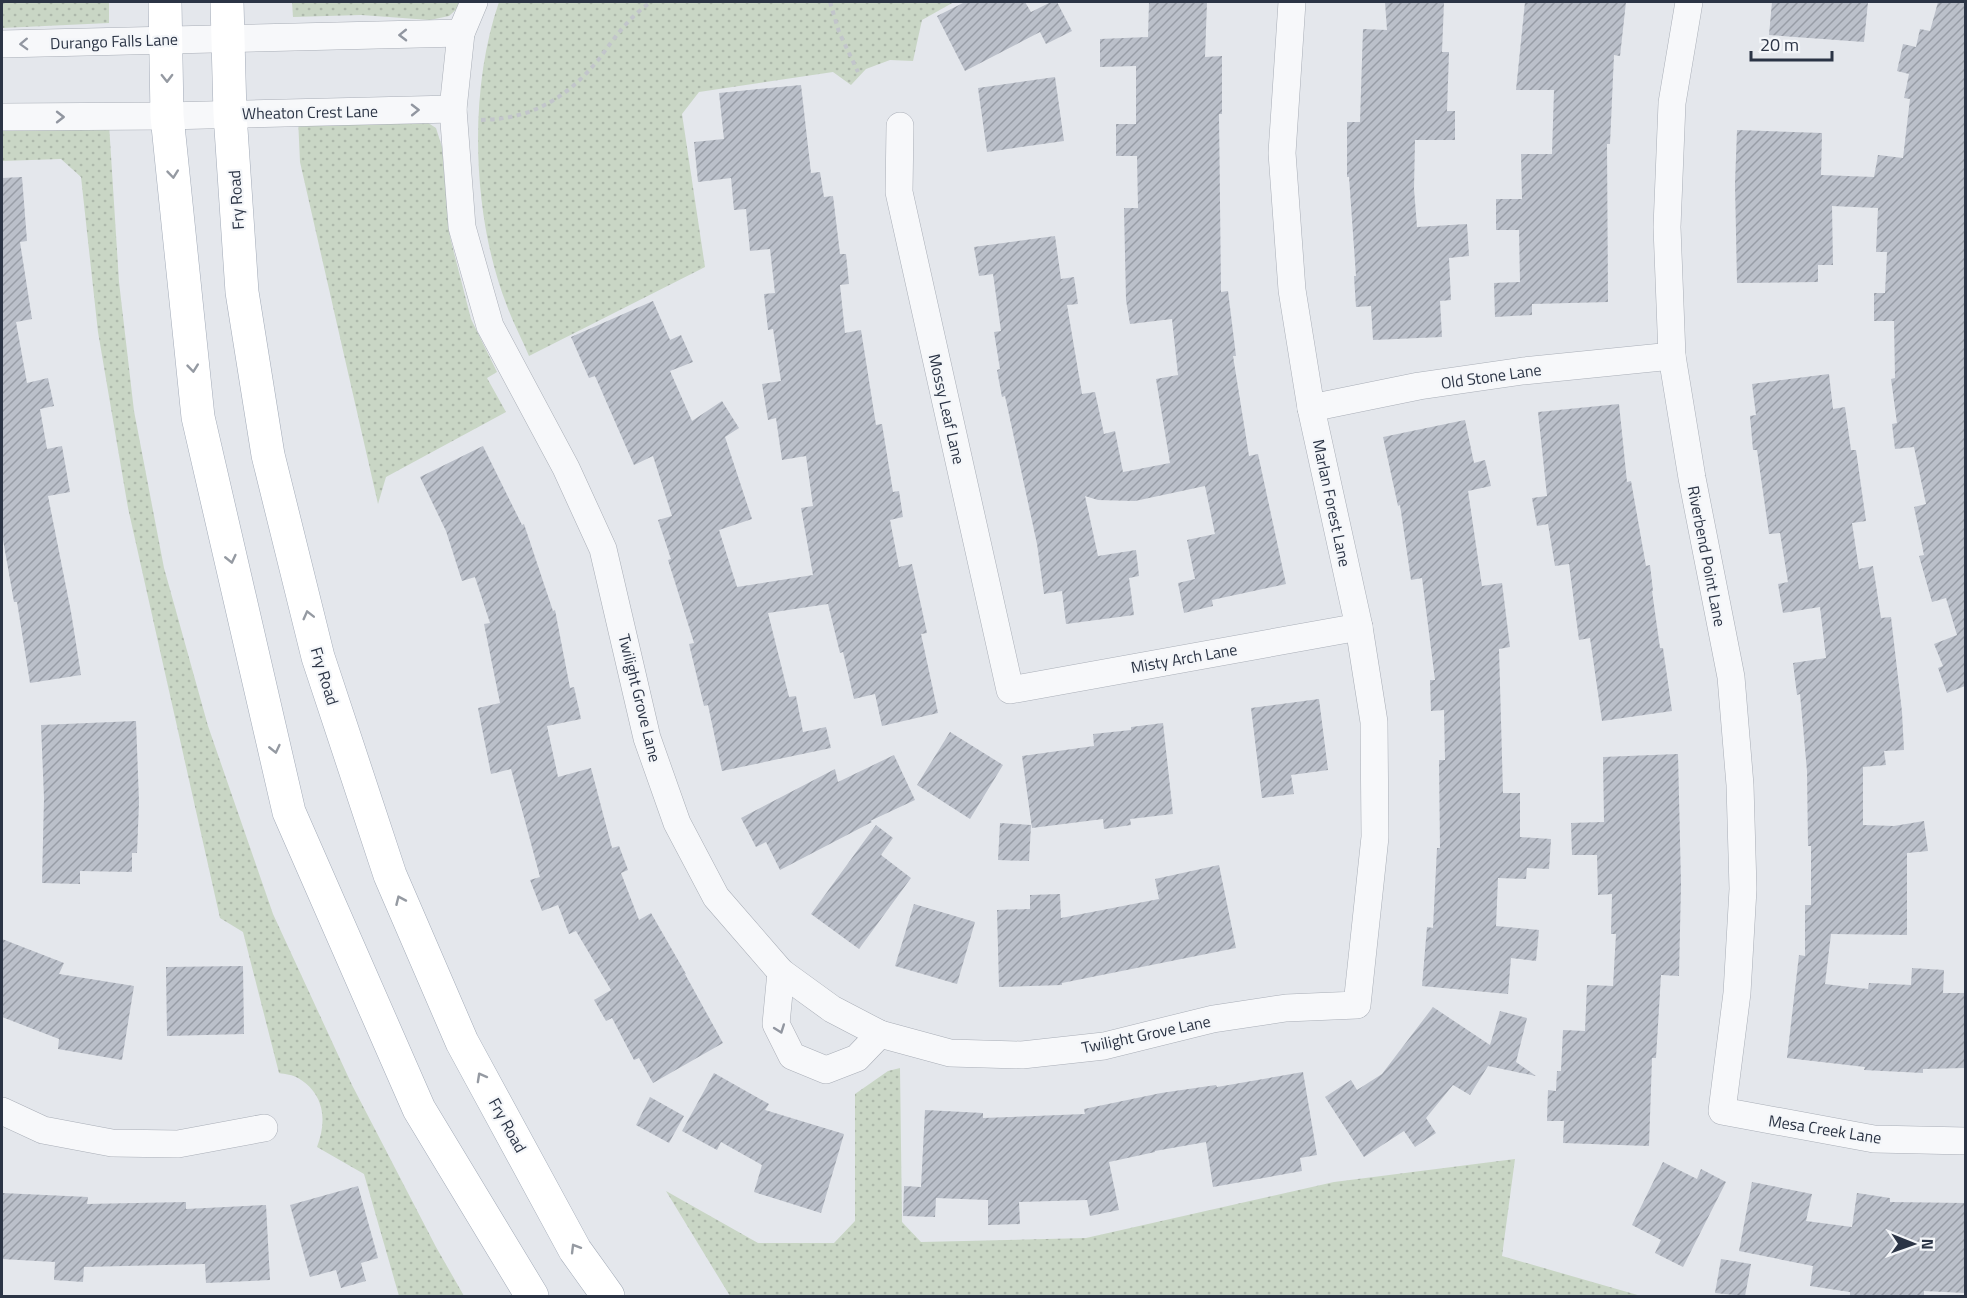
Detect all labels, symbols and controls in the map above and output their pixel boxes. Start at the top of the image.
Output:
scale bar [1751,24,1832,62]
street label: Durango Falls Lane [50,27,178,55]
one-way arrow [398,28,407,41]
text: 20 m [1760,31,1799,58]
one-way arrow [19,37,28,50]
one-way arrow [161,73,173,82]
street label: Wheaton Crest Lane [242,99,378,125]
one-way arrow [410,104,419,116]
one-way arrow [55,110,64,123]
street label: Fry Road [222,169,250,231]
one-way arrow [166,170,179,179]
street label: Mossy Leaf Lane [923,351,971,467]
street label: Old Stone Lane [1439,357,1543,395]
one-way arrow [186,364,199,373]
street label: Marlan Forest Lane [1307,437,1357,569]
street label: Riverbend Point Lane [1682,484,1732,628]
one-way arrow [223,554,236,564]
one-way arrow [302,610,315,620]
street label: Twilight Grove Lane [612,631,668,765]
street label: Misty Arch Lane [1129,637,1239,679]
street label: Fry Road [305,644,345,708]
one-way arrow [267,744,280,754]
one-way arrow [396,895,408,906]
street label: Twilight Grove Lane [1079,1009,1213,1059]
one-way arrow [772,1023,785,1034]
one-way arrow [477,1073,488,1083]
street label: Fry Road [483,1093,533,1157]
street label: Mesa Creek Lane [1767,1108,1883,1150]
north arrow [1883,1214,1943,1274]
text: N [1916,1239,1940,1250]
one-way arrow [571,1244,582,1254]

